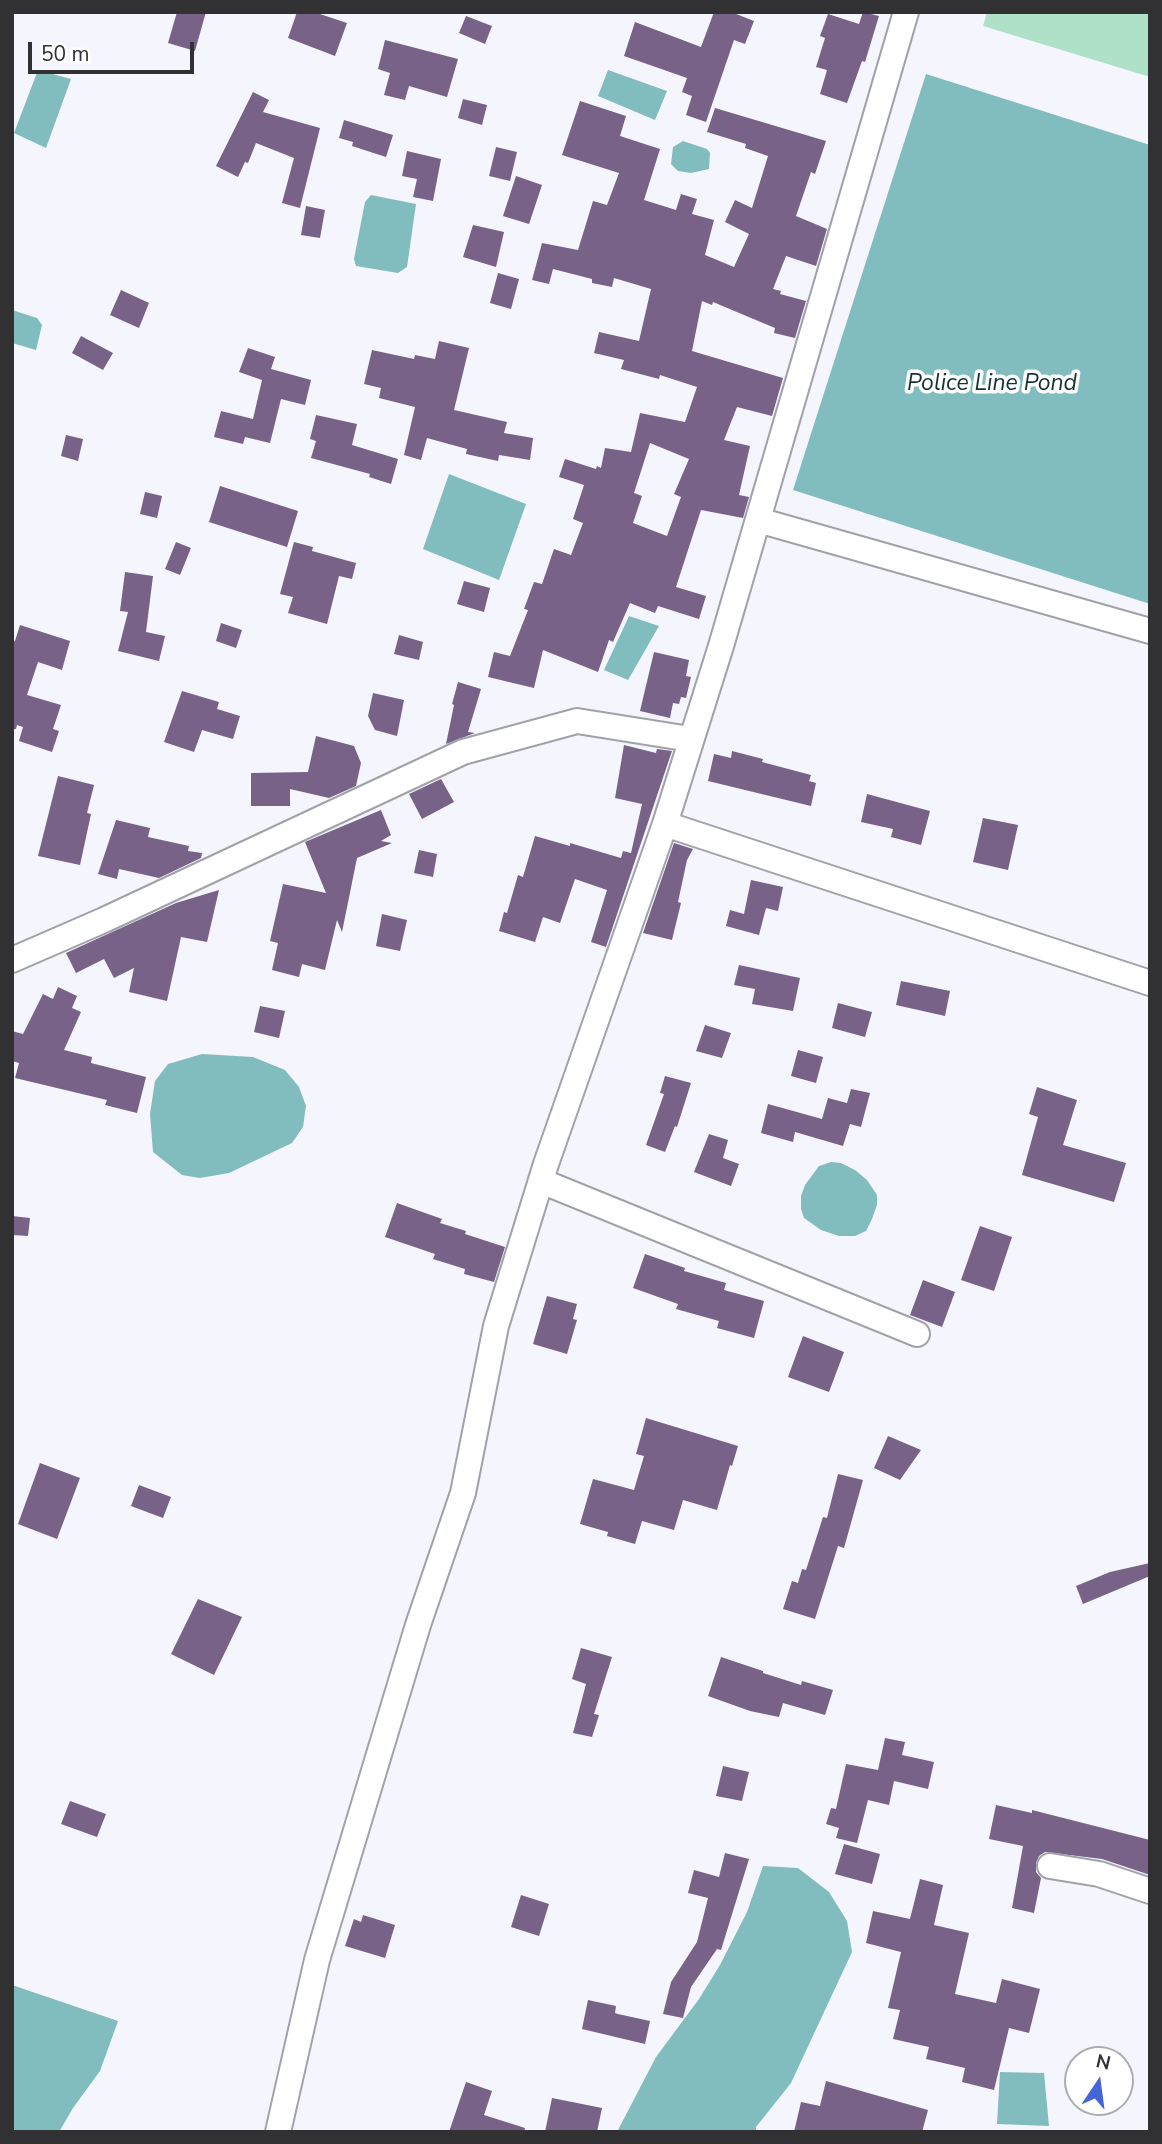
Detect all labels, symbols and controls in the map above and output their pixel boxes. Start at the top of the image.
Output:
scale bar [32,28,198,72]
text: 50 m [41,40,90,68]
water label: Police Line Pond [907,370,1077,398]
north arrow [1064,2046,1134,2116]
text: N [1093,2048,1113,2077]

